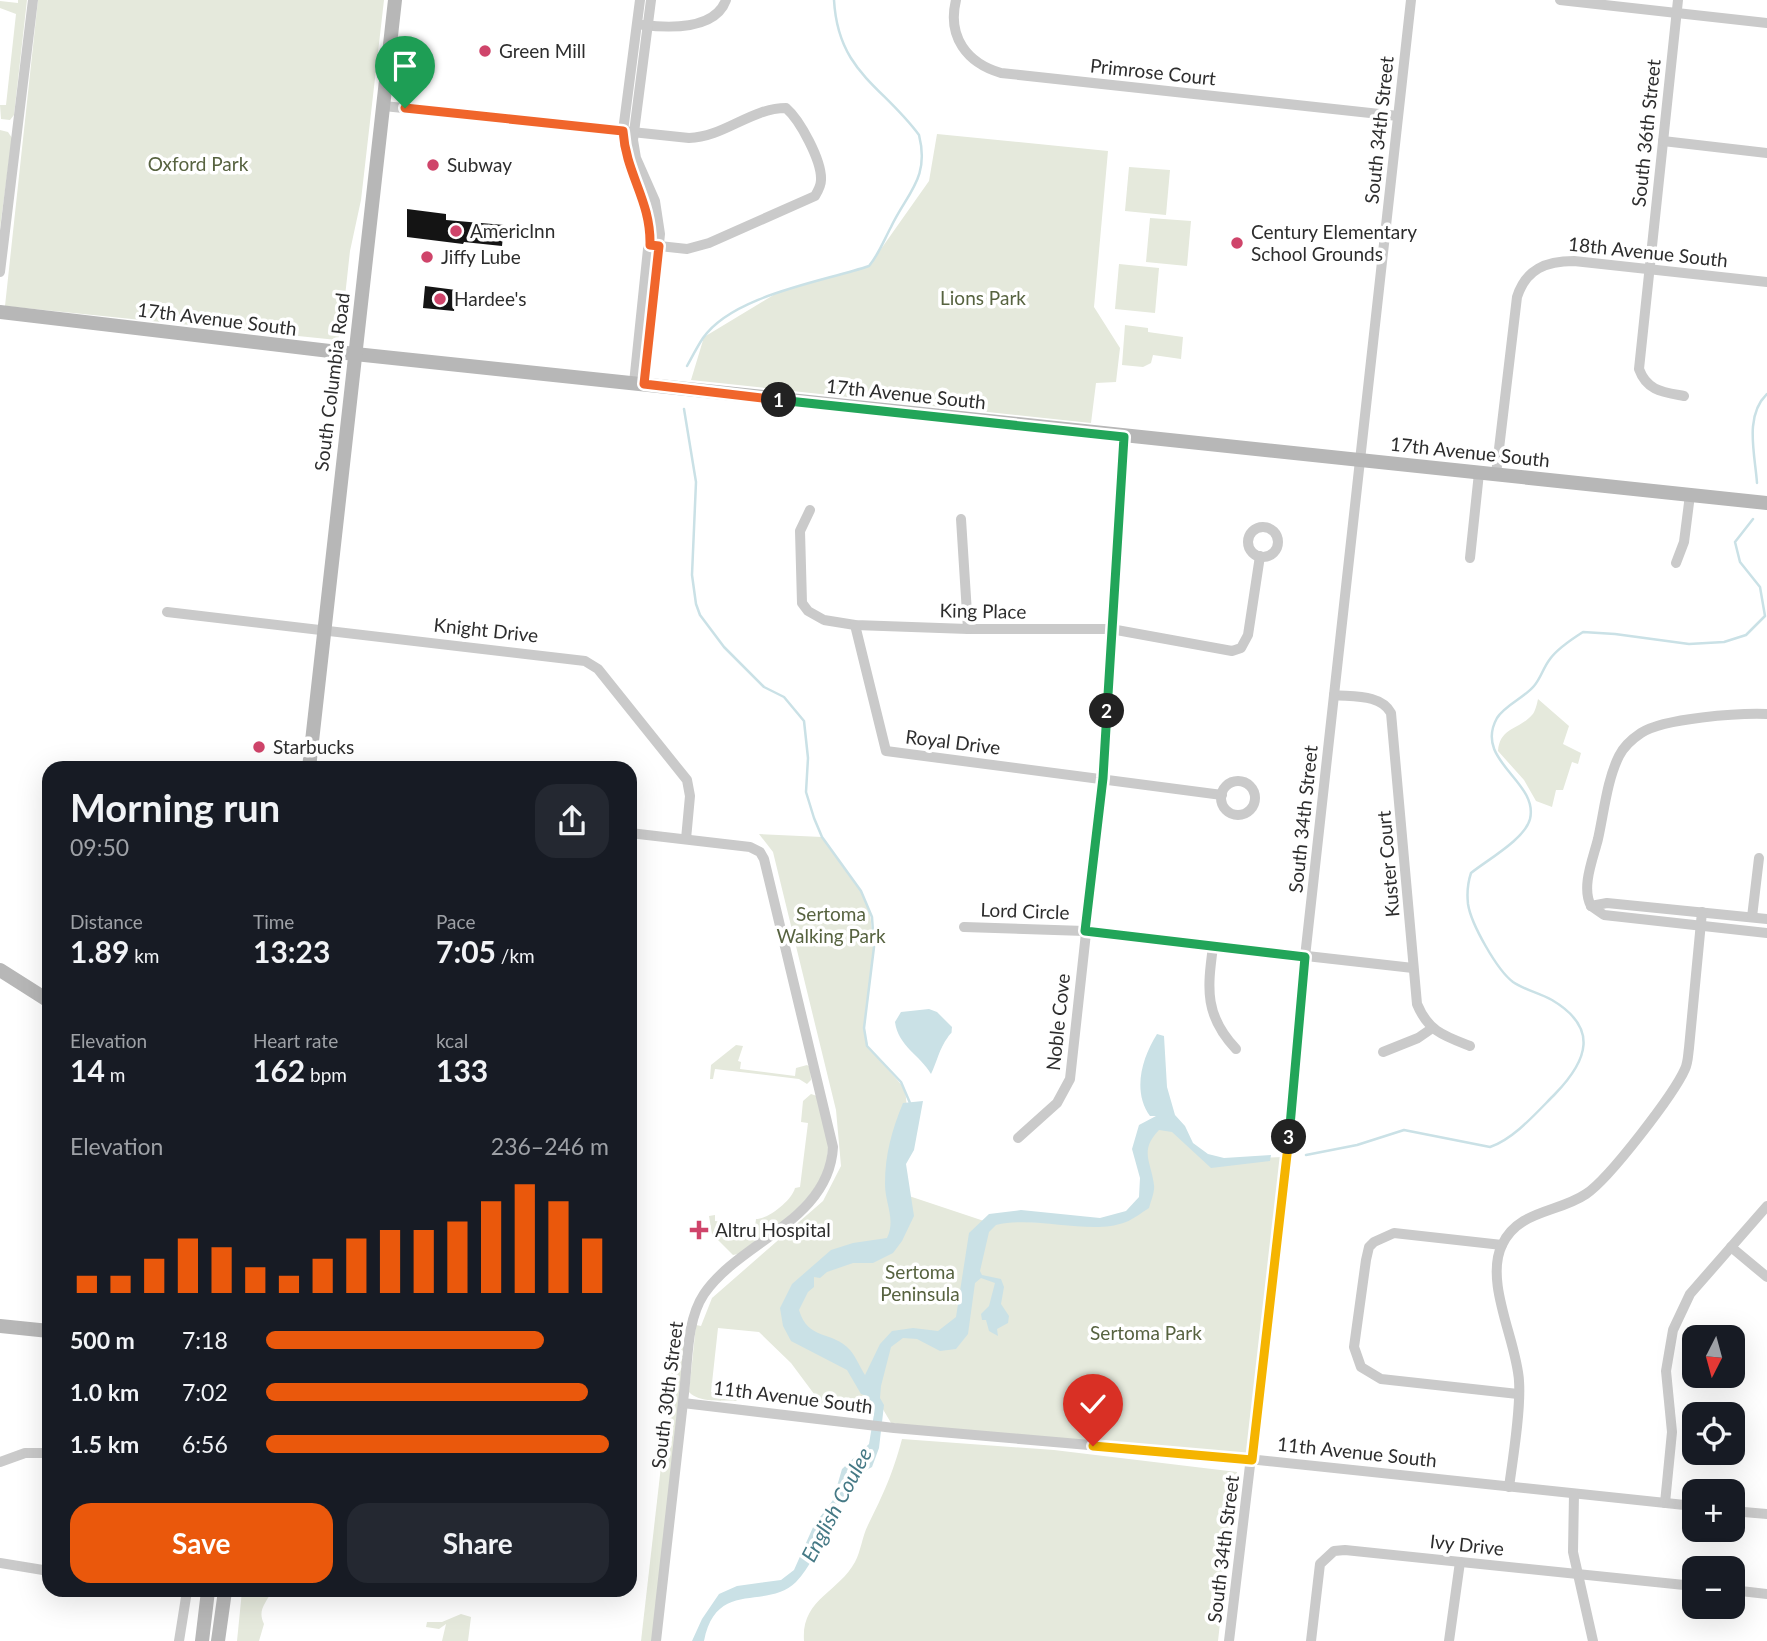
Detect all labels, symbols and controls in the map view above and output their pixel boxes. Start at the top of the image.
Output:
pin [375,36,435,108]
place label: Green Mill [499,39,586,62]
marker: Green Mill [477,43,493,59]
icon: arrive [386,47,424,85]
street label: Primrose Court [1089,53,1217,90]
street label: South 34th Street [1359,55,1398,205]
street label: South 36th Street [1626,58,1665,208]
park label: Oxford Park [148,152,249,175]
place label: Subway [447,153,512,176]
marker: Subway [425,157,441,173]
place label: AmericInn [470,219,555,242]
place label: Century Elementary School Grounds [1251,220,1417,265]
marker: AmericInn [448,223,464,239]
street label: 18th Avenue South [1567,232,1729,271]
marker: Century Elementary School Grounds [1229,235,1245,251]
place label: Jiffy Lube [441,245,521,268]
marker: Jiffy Lube [419,249,435,265]
park label: Lions Park [940,286,1026,309]
place label: Hardee's [454,287,527,310]
street label: South Columbia Road [309,291,354,472]
marker: Hardee's [432,291,448,307]
street label: 17th Avenue South [136,297,298,340]
street label: 17th Avenue South [825,374,987,413]
pin: 1 [762,382,796,418]
text: 1 [773,388,784,411]
street label: 17th Avenue South [1389,432,1551,471]
street label: King Place [939,598,1027,623]
street label: Knight Drive [433,613,540,646]
pin: 2 [1090,694,1124,728]
text: 2 [1101,699,1112,722]
street label: Royal Drive [904,724,1002,759]
place label: Starbucks [273,735,354,758]
marker: Starbucks [251,739,267,755]
street label: South 34th Street [1283,744,1322,894]
text: Morning run [70,784,280,830]
button: share [535,784,609,858]
street label: Kuster Court [1371,810,1404,918]
text: 09:50 [70,833,129,861]
street label: Lord Circle [980,897,1070,924]
park label: Sertoma Walking Park [776,902,886,947]
text: Distance [70,910,143,933]
text: Time [253,910,294,933]
text: Pace [436,910,475,933]
text: 1.89 [70,933,129,969]
text: 13:23 [253,933,330,969]
text: 7:05 [436,933,496,969]
text: km [129,944,159,967]
text: /km [496,944,535,967]
street label: Noble Cove [1041,972,1074,1072]
text: Elevation [70,1029,147,1052]
text: Heart rate [253,1029,338,1052]
text: kcal [436,1029,468,1052]
text: 14 [70,1052,105,1088]
text: 162 [253,1052,305,1088]
text: 133 [436,1052,488,1088]
text: m [105,1063,125,1086]
text: bpm [305,1063,347,1086]
pin: 3 [1272,1120,1306,1154]
text: 3 [1283,1125,1294,1148]
text: Elevation [70,1132,163,1160]
text: 236–246 m [491,1132,609,1160]
place label: Altru Hospital [715,1218,831,1241]
marker: Altru Hospital [689,1220,709,1240]
park label: Sertoma Peninsula [880,1260,960,1305]
street label: South 30th Street [646,1320,687,1470]
park label: Sertoma Park [1090,1321,1202,1344]
north arrow [1682,1325,1745,1388]
map controls [1682,1325,1745,1619]
text: 500 m [70,1326,135,1354]
text: 7:18 [182,1326,228,1354]
pin [1063,1374,1123,1446]
street label: 11th Avenue South [712,1375,874,1418]
text: 1.0 km [70,1378,139,1406]
text: 7:02 [182,1378,228,1406]
icon: check [1074,1385,1112,1423]
button: locate [1682,1402,1745,1465]
text: 1.5 km [70,1430,139,1458]
text: 6:56 [182,1430,228,1458]
street label: 11th Avenue South [1276,1432,1438,1471]
water label: English Coulee [795,1443,876,1566]
street label: South 34th Street [1202,1474,1243,1624]
button: + [1682,1479,1745,1542]
button: Save [70,1503,333,1583]
button: Share [347,1503,609,1583]
street label: Ivy Drive [1429,1529,1505,1560]
button: − [1682,1556,1745,1619]

